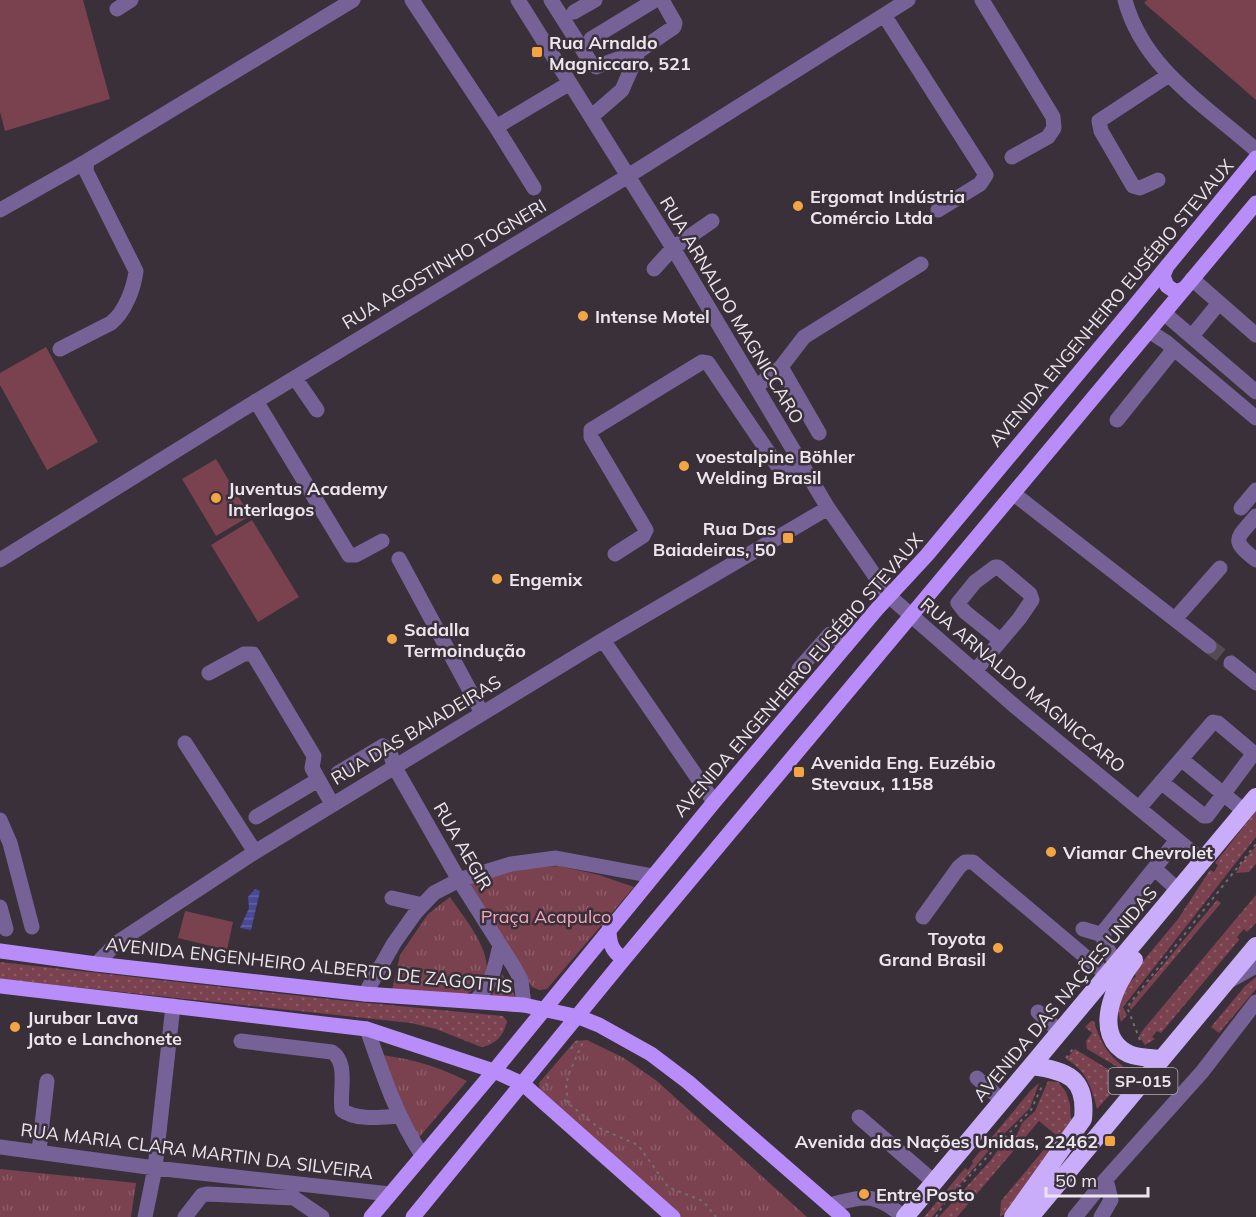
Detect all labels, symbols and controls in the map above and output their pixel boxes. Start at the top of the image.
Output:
place label: Rua Arnaldo Magniccaro, 521 [549,31,691,75]
marker: Rua Arnaldo Magniccaro, 521 [530,45,544,59]
street label: AVENIDA ENGENHEIRO EUSÉBIO STEVAUX [984,154,1238,452]
place label: Ergomat Indústria Comércio Ltda [810,185,965,229]
street label: RUA ARNALDO MAGNICCARO [655,192,809,428]
street label: RUA AGOSTINHO TOGNERI [338,194,550,334]
marker: Ergomat Indústria Comércio Ltda [791,199,805,213]
place label: Intense Motel [595,305,710,328]
marker: Intense Motel [576,309,590,323]
place label: voestalpine Böhler Welding Brasil [695,445,856,489]
marker: voestalpine Böhler Welding Brasil [677,459,691,473]
place label: Juventus Academy Interlagos [228,477,388,521]
marker: Juventus Academy Interlagos [209,491,223,505]
place label: Rua Das Baiadeiras, 50 [653,517,776,561]
street label: AVENIDA ENGENHEIRO EUSÉBIO STEVAUX [668,528,928,822]
marker: Rua Das Baiadeiras, 50 [781,531,795,545]
place label: Engemix [509,568,584,591]
marker: Engemix [490,572,504,586]
street label: RUA ARNALDO MAGNICCARO [916,592,1130,778]
place label: Sadalla Termoindução [404,618,526,662]
marker: Sadalla Termoindução [385,632,399,646]
street label: RUA DAS BAIADEIRAS [327,670,505,790]
place label: Avenida Eng. Euzébio Stevaux, 1158 [811,751,996,795]
marker: Avenida Eng. Euzébio Stevaux, 1158 [792,765,806,779]
street label: RUA AEGIR [429,798,497,894]
place label: Viamar Chevrolet [1062,841,1213,864]
marker: Viamar Chevrolet [1044,845,1058,859]
street label: AVENIDA DAS NAÇÕES UNIDAS [968,882,1162,1106]
park label: Praça Acapulco [481,905,611,928]
place label: Toyota Grand Brasil [879,927,986,971]
street label: AVENIDA ENGENHEIRO ALBERTO DE ZAGOTTIS [104,932,514,998]
marker: Toyota Grand Brasil [991,941,1005,955]
place label: Jurubar Lava Jato e Lanchonete [27,1006,182,1050]
marker: Jurubar Lava Jato e Lanchonete [8,1020,22,1034]
road number: SP-015 [1108,1068,1178,1094]
street label: RUA MARIA CLARA MARTIN DA SILVEIRA [19,1118,375,1184]
place label: Avenida das Nações Unidas, 22462 [795,1130,1098,1153]
marker: Avenida das Nações Unidas, 22462 [1103,1134,1117,1148]
scale bar [1046,1160,1148,1198]
text: 50 m [1055,1169,1097,1192]
place label: Entre Posto [876,1183,975,1206]
marker: Entre Posto [857,1187,871,1201]

